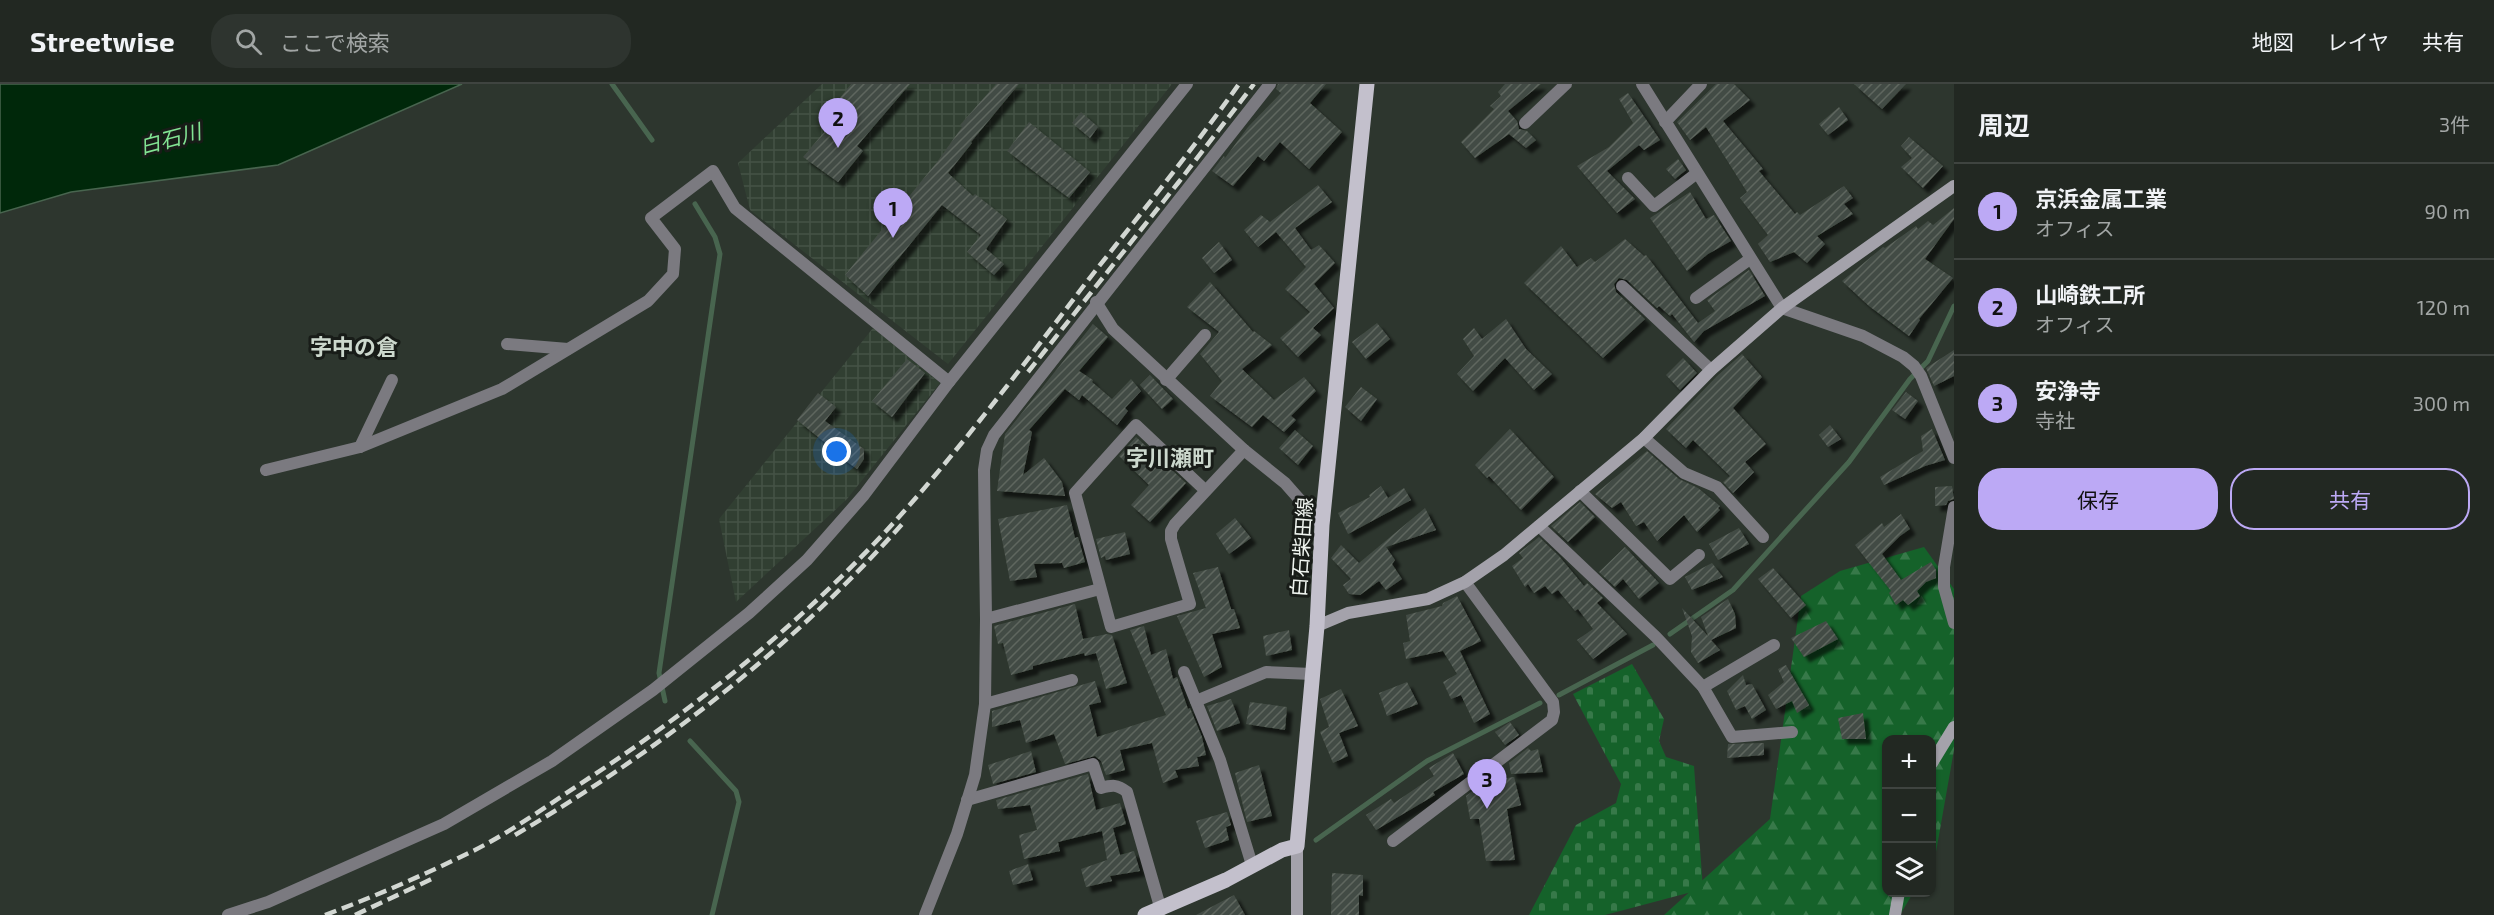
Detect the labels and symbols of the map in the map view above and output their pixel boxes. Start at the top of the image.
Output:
pin: 2 [818,98,858,148]
water label: 白石川 [136,117,206,158]
pin: 1 [874,188,912,238]
district label: 字中の倉 [310,333,398,359]
your location [822,437,851,466]
district label: 字川瀬町 [1126,444,1214,470]
street label: 白石柴田線 [1286,496,1316,598]
pin: 3 [1468,760,1506,809]

